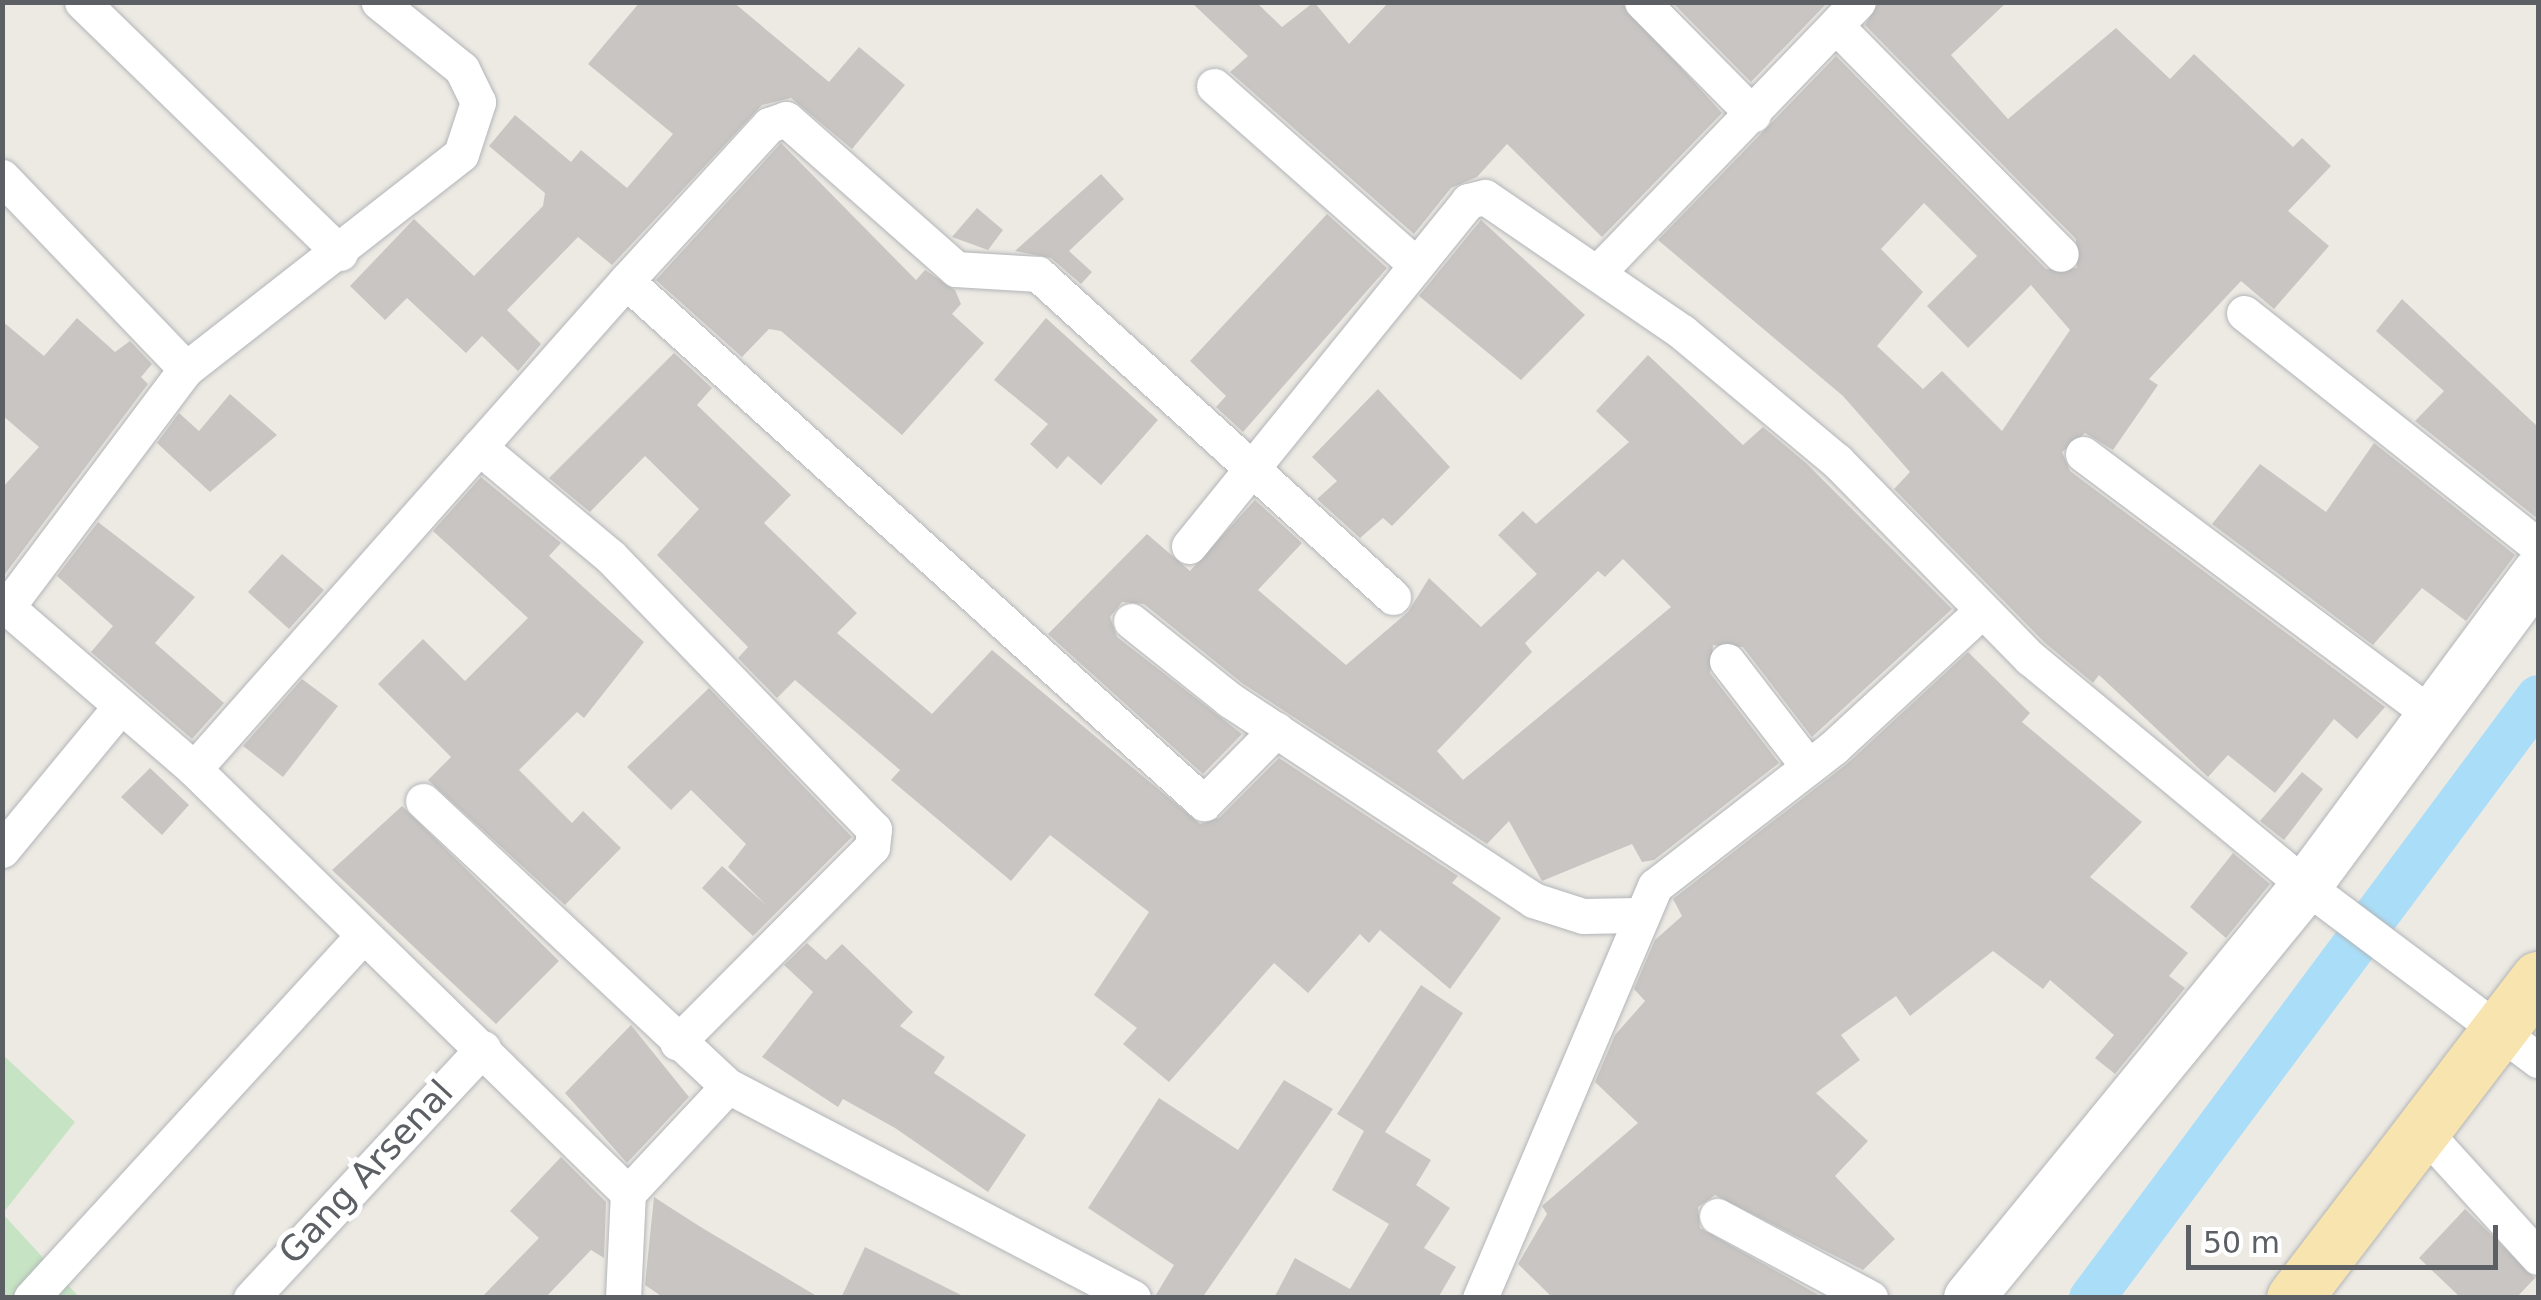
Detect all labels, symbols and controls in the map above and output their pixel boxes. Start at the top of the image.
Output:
street label: Gang Arsenal [270,1072,462,1272]
scale bar [2191,1205,2504,1267]
text: 50 m [2203,1225,2280,1260]

